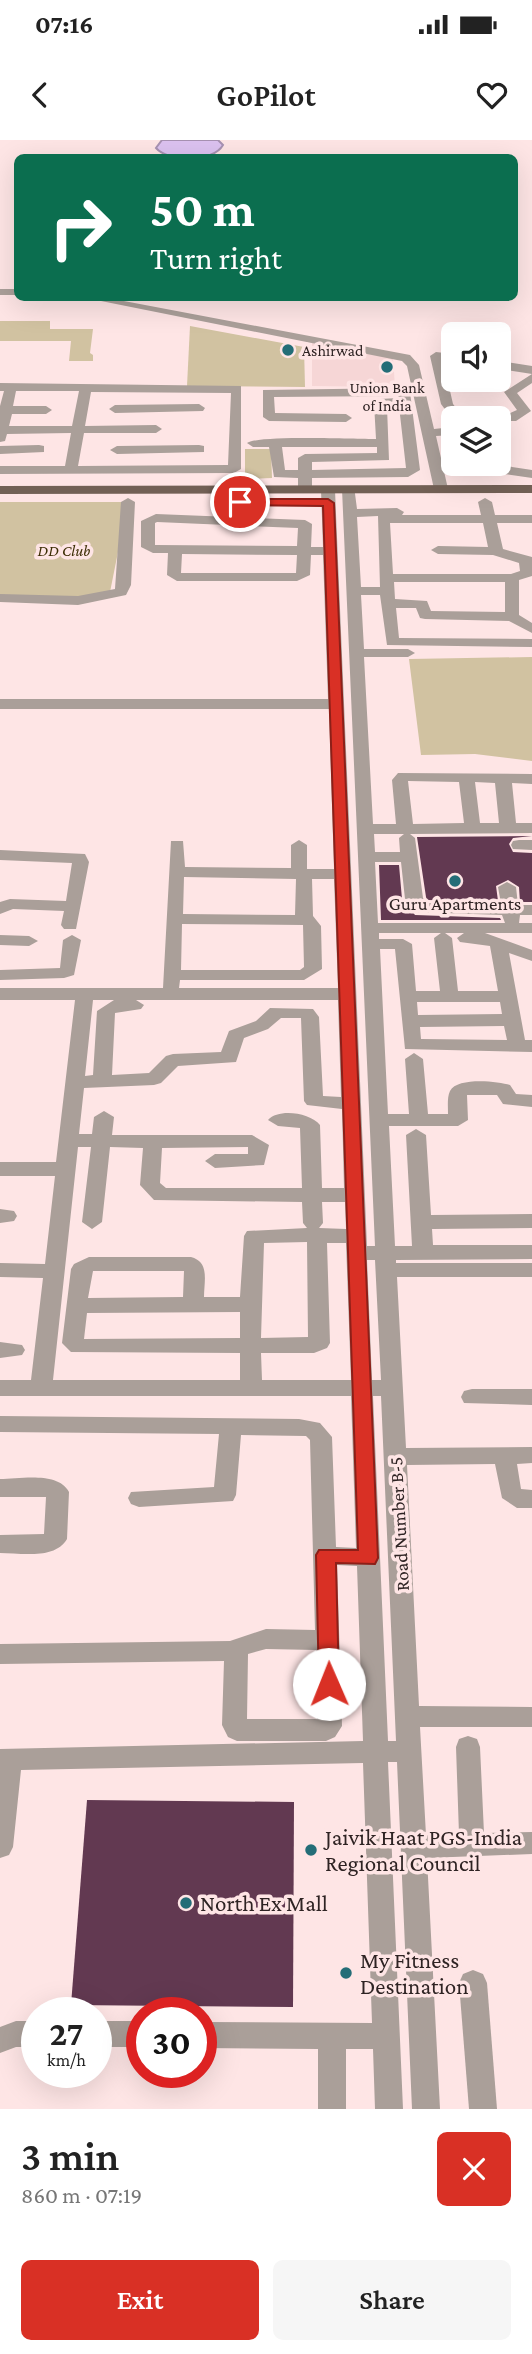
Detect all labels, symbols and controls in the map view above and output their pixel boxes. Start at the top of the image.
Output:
text: 07:16 [35,10,93,39]
icon: back [21,76,59,114]
icon: heart [473,76,511,114]
text: GoPilot [216,77,316,113]
icon: right [35,182,126,273]
text: 50 m [150,182,255,237]
text: Turn right [150,240,282,276]
map controls [441,322,511,476]
button: sound [441,322,511,392]
marker: Ashirwad [280,342,296,358]
place label: Ashirwad [302,342,364,359]
marker: Union Bank of India [379,359,395,375]
place label: Union Bank of India [349,379,425,414]
button: layers [441,406,511,476]
pin [210,472,270,532]
icon: arrive [221,483,259,521]
park label: DD Club [38,542,90,559]
marker: Guru Apartments [447,873,463,889]
place label: Guru Apartments [389,893,521,914]
street label: Road Number B-5 [385,1456,413,1592]
position arrow [292,1647,366,1721]
place label: Jaivik Haat PGS-India Regional Council [323,1824,523,1876]
marker: Jaivik Haat PGS-India Regional Council [303,1842,319,1858]
place label: North Ex Mall [200,1890,328,1916]
marker: North Ex Mall [178,1895,194,1911]
place label: My Fitness Destination [360,1947,469,1999]
marker: My Fitness Destination [338,1965,354,1981]
speed limit sign: 30 [126,1997,217,2088]
text: 27 [50,2014,83,2053]
text: km/h [47,2050,86,2070]
text: 3 min [21,2132,119,2179]
button: close [437,2132,511,2206]
text: 860 m · 07:19 [21,2182,142,2208]
button: Exit [21,2260,259,2340]
button: Share [273,2260,511,2340]

